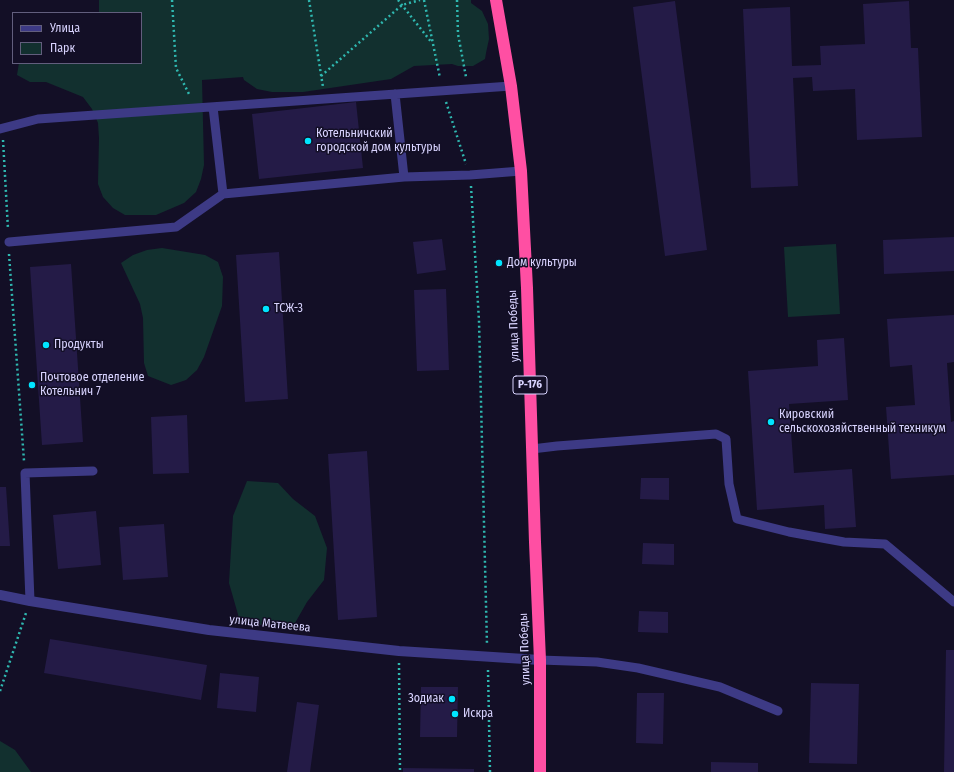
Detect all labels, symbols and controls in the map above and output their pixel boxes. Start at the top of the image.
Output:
legend [12,12,142,64]
text: Улица [50,21,80,35]
text: Парк [50,41,75,55]
place label: Котельничский городской дом культуры [316,127,441,155]
marker: Котельничский городской дом культуры [303,136,313,146]
place label: Дом культуры [507,256,577,270]
marker: Дом культуры [494,258,504,268]
street label: улица Победы [506,290,522,362]
place label: ТСЖ-3 [274,302,303,316]
marker: ТСЖ-3 [261,304,271,314]
place label: Продукты [54,338,104,352]
marker: Продукты [41,340,51,350]
place label: Почтовое отделение Котельнич 7 [40,371,144,399]
road number: Р-176 [513,376,547,394]
marker: Почтовое отделение Котельнич 7 [27,380,37,390]
place label: Кировский сельскохозяйственный техникум [779,408,946,436]
marker: Кировский сельскохозяйственный техникум [766,417,776,427]
street label: улица Матвеева [229,613,311,635]
street label: улица Победы [517,613,533,685]
place label: Зодиак [408,692,444,706]
marker: Зодиак [447,694,457,704]
place label: Искра [463,707,493,721]
marker: Искра [450,709,460,719]

